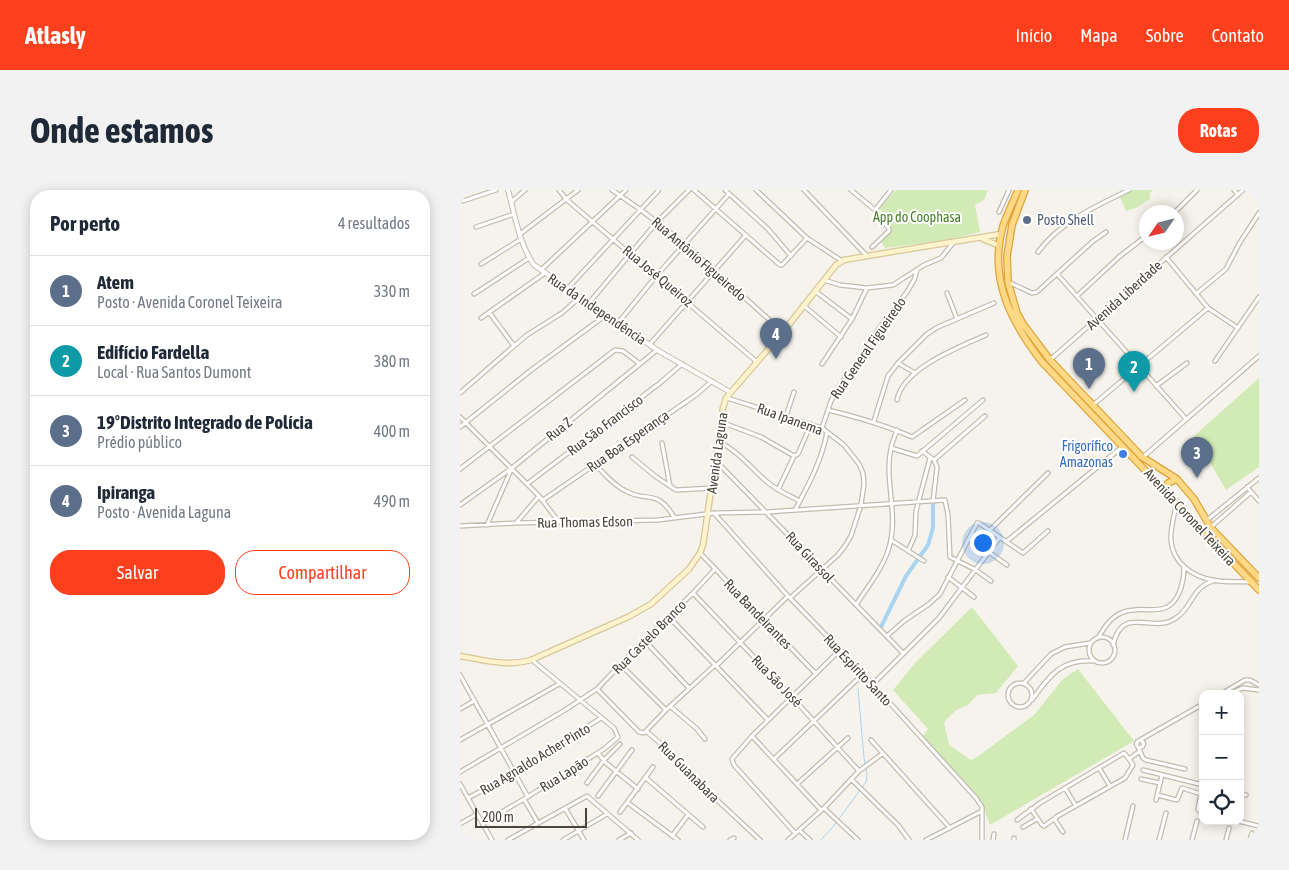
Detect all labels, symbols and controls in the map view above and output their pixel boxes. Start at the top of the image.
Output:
text: Atlasly [25,22,86,49]
text: Início [1016,25,1052,46]
text: Mapa [1080,25,1118,46]
text: Sobre [1146,25,1184,46]
text: Contato [1212,25,1264,46]
button: Rotas [1178,108,1259,153]
text: Onde estamos [30,110,213,150]
north arrow [1139,205,1184,250]
park label: App do Coophasa [873,209,961,225]
text: Por perto [50,211,120,235]
place label: Posto Shell [1037,212,1094,228]
text: 4 resultados [338,214,410,232]
street label: Rua Antônio Figueiredo [649,214,749,304]
marker: Posto Shell [1021,214,1033,226]
street label: Rua José Queiroz [620,242,696,310]
street label: Avenida Liberdade [1083,257,1165,333]
street label: Rua da Independência [545,270,649,348]
text: Atem [97,271,134,293]
text: 1 [62,282,70,300]
text: 330 m [374,282,410,300]
text: Posto · Avenida Coronel Teixeira [97,293,282,311]
street label: Rua General Figueiredo [827,294,909,402]
pin: 4 [760,318,792,359]
text: Edifício Fardella [97,341,209,363]
pin: 1 [1073,348,1105,389]
pin: 2 [1118,351,1150,392]
text: 2 [62,352,70,370]
text: 380 m [374,352,410,370]
text: Local · Rua Santos Dumont [97,363,251,381]
street label: Rua São Francisco [564,391,646,459]
street label: Rua Ipanema [755,400,825,438]
street label: Rua Boa Esperança [584,407,672,475]
text: 19°Distrito Integrado de Polícia [97,411,313,433]
street label: Avenida Laguna [703,411,731,495]
street label: Rua Z [543,414,575,444]
text: 3 [62,422,70,440]
text: 400 m [374,422,410,440]
text: Prédio público [97,433,182,451]
pin: 3 [1181,437,1213,478]
place label: Frigorífico Amazonas [1060,438,1113,470]
marker: Frigorífico Amazonas [1117,448,1129,460]
street label: Avenida Coronel Teixeira [1141,465,1239,569]
text: Ipiranga [97,481,155,503]
text: 4 [62,492,70,510]
text: 490 m [374,492,410,510]
text: Posto · Avenida Laguna [97,503,231,521]
street label: Rua Thomas Edson [537,513,633,531]
street label: Rua Girassol [783,528,838,586]
your location [970,530,996,556]
button: Salvar [50,550,225,595]
button: Compartilhar [235,550,410,595]
street label: Rua Bandeirantes [721,576,795,652]
street label: Rua Castelo Branco [609,597,689,677]
street label: Rua Espírito Santo [821,631,895,709]
street label: Rua São José [749,652,805,710]
map controls [1199,690,1244,825]
button: + [1199,690,1244,735]
street label: Rua Agnaldo Acher Pinto [477,720,593,798]
button: − [1199,735,1244,780]
street label: Rua Guanabara [655,738,723,806]
street label: Rua Lapão [537,753,591,795]
button: locate [1199,780,1244,825]
scale bar [475,805,588,828]
text: 200 m [482,809,514,825]

